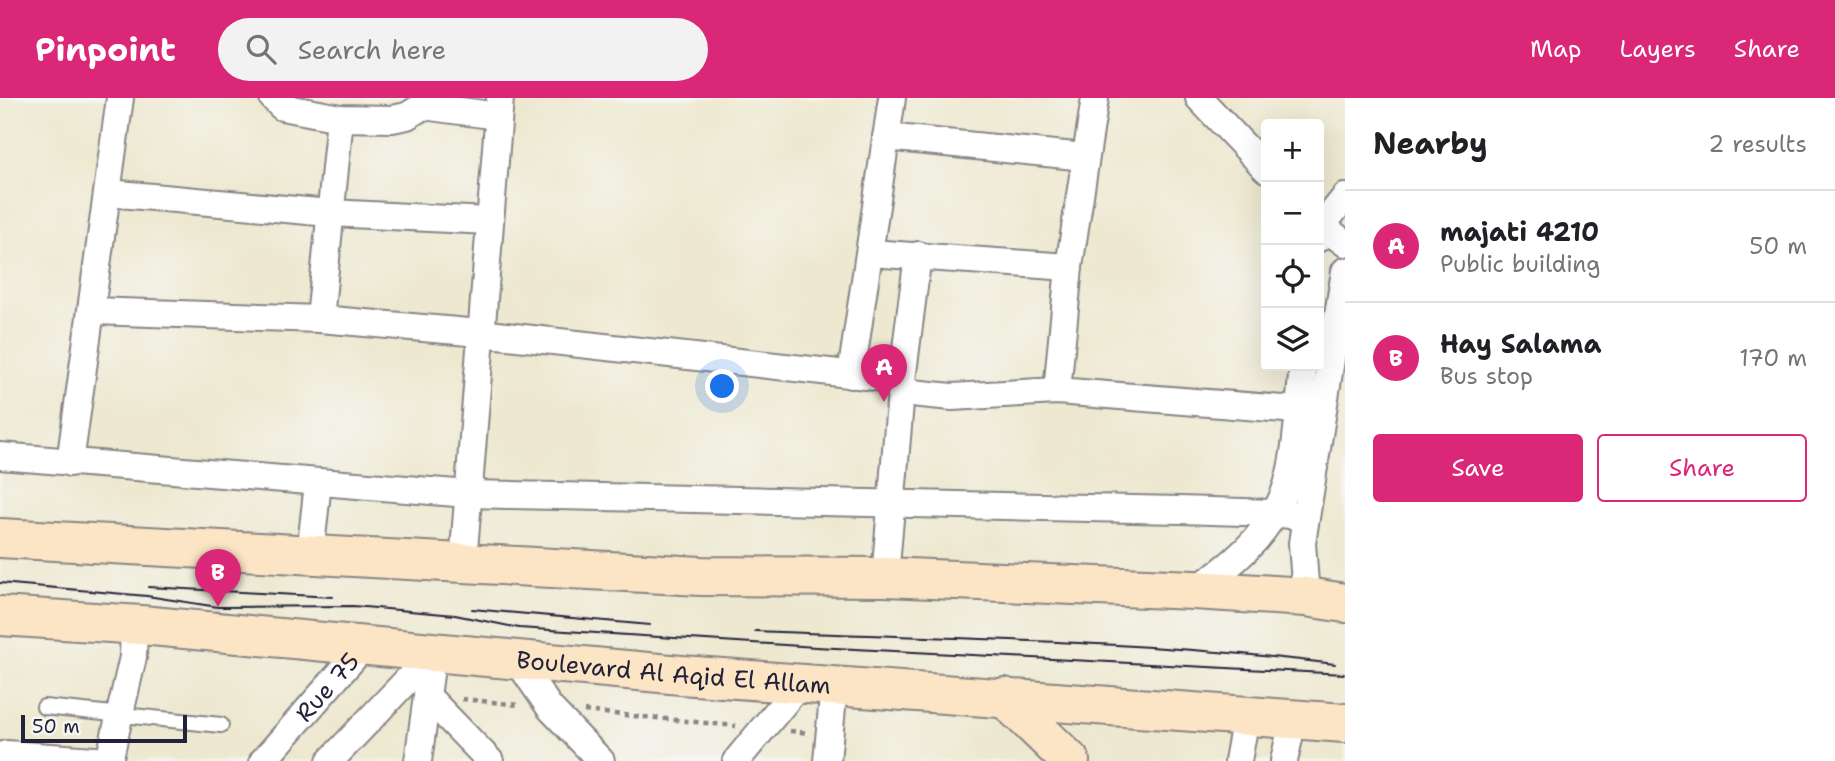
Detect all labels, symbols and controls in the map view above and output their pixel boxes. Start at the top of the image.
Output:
search box [218,18,708,81]
text: Pinpoint [35,27,176,72]
icon: search [242,30,280,68]
text: Search here [298,32,446,67]
text: Map [1530,33,1581,65]
text: Layers [1619,33,1696,65]
text: Share [1734,33,1800,65]
map controls [1261,119,1324,371]
button: + [1261,119,1324,182]
text: Nearby [1373,123,1488,164]
text: 2 results [1708,129,1807,159]
button: − [1261,182,1324,245]
text: majati 4210 [1440,214,1599,249]
text: A [1387,231,1405,261]
text: 50 m [1749,231,1807,261]
button: locate [1261,245,1324,308]
text: Public building [1440,249,1600,279]
button: layers [1261,308,1324,371]
text: Hay Salama [1440,326,1601,361]
text: B [1389,343,1403,373]
text: 170 m [1739,343,1807,373]
pin: A [861,344,907,402]
text: Bus stop [1440,361,1533,391]
your location [705,369,739,403]
button: Save [1373,434,1583,502]
button: Share [1597,434,1807,502]
pin: B [195,549,241,607]
street label: Boulevard Al Aqid El Allam [515,644,832,702]
street label: Rue 75 [289,646,367,729]
scale bar [21,712,187,744]
text: 50 m [32,714,80,739]

